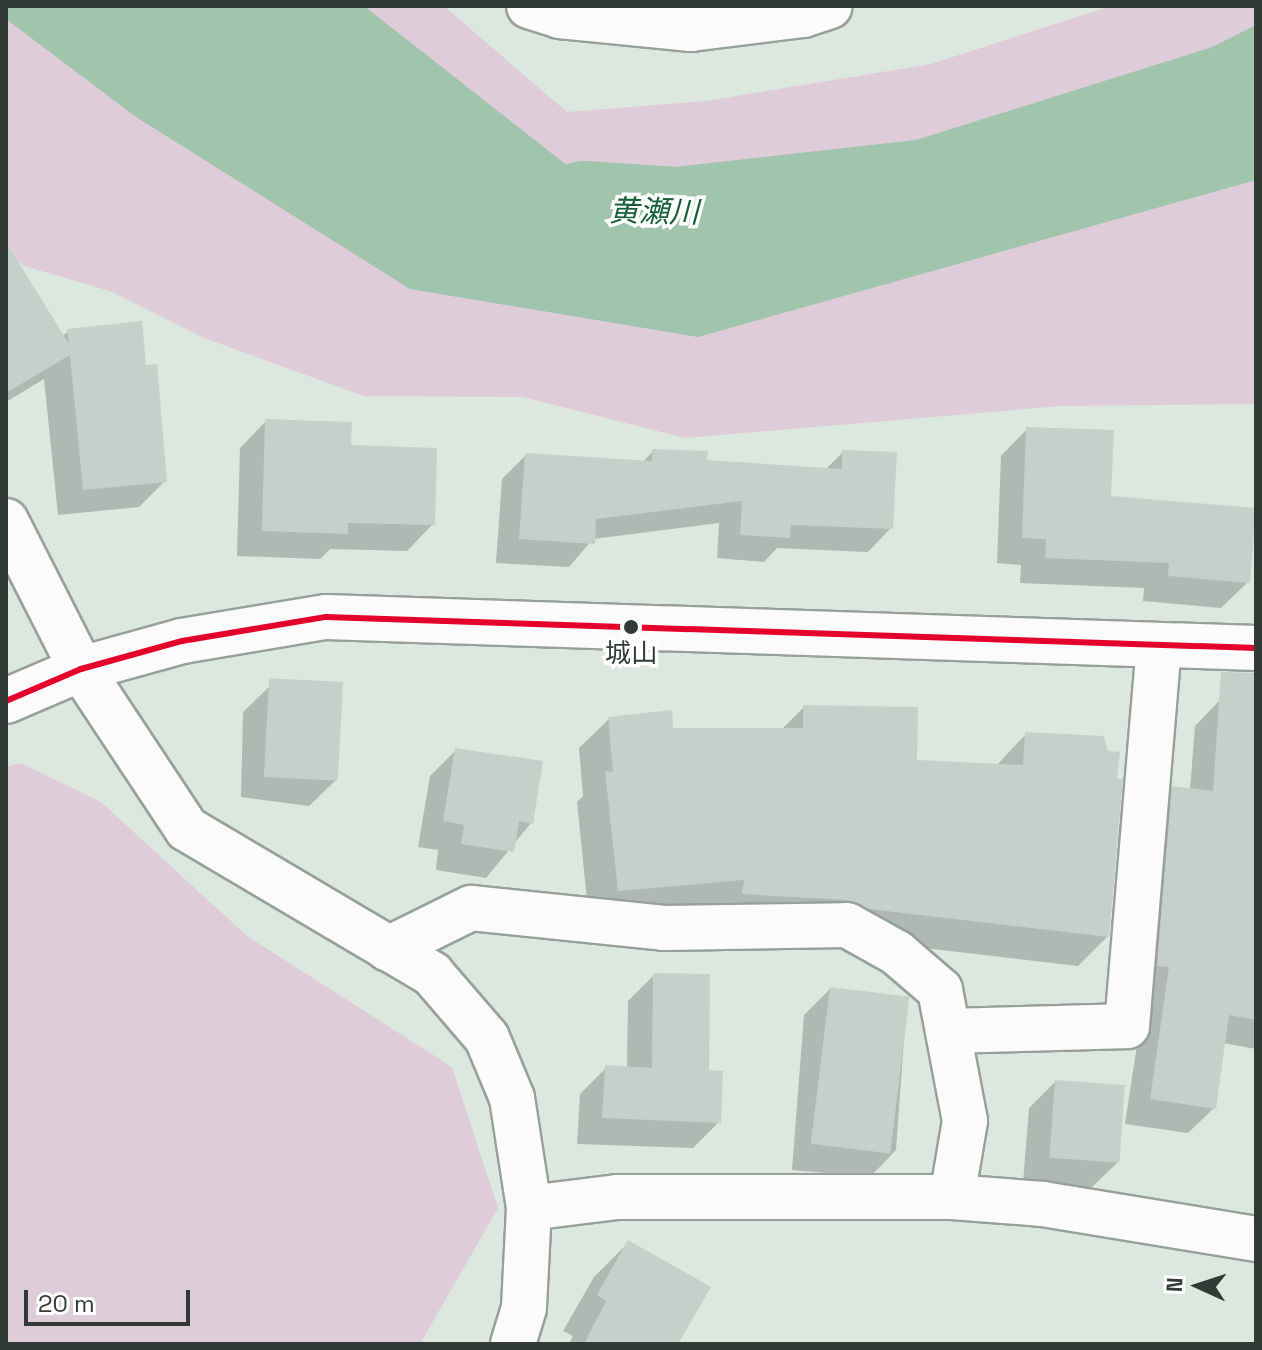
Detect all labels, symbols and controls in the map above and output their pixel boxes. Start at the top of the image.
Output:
water label: 黄瀬川 [609,193,699,231]
marker: 城山 [623,619,639,635]
place label: 城山 [605,638,657,670]
north arrow [1158,1246,1238,1326]
scale bar [28,1274,194,1324]
text: N [1160,1277,1188,1293]
text: 20 m [38,1288,95,1319]

